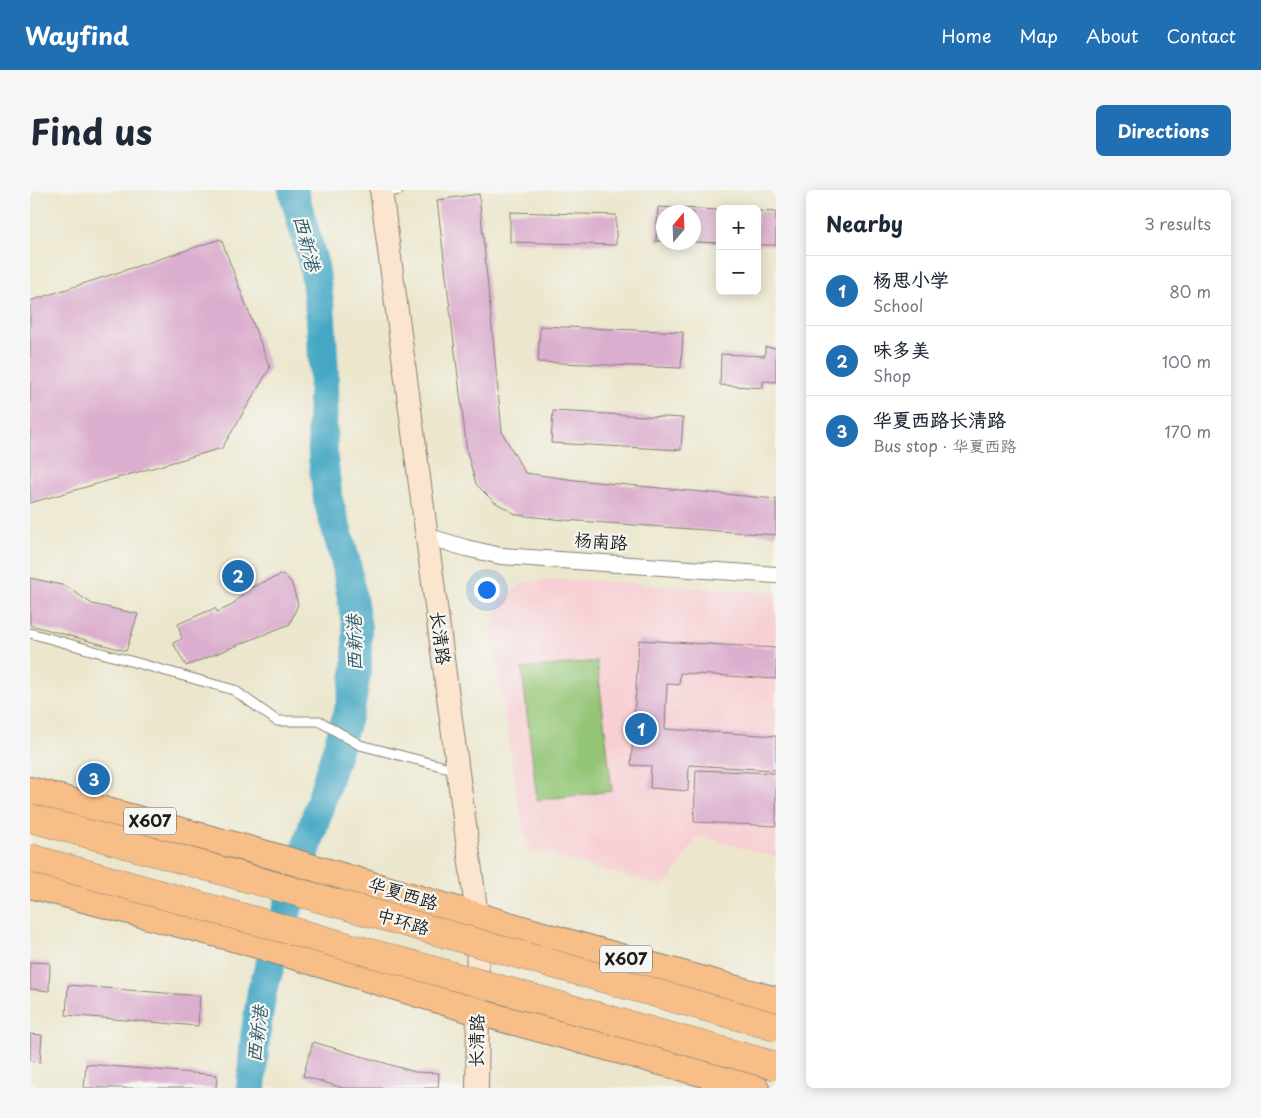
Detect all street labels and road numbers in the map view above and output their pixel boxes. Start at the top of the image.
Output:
street label: 杨南路 [573,525,629,556]
street label: 长清路 [425,609,458,666]
road number: X607 [124,808,176,834]
street label: 华夏西路 [365,869,442,916]
street label: 中环路 [374,900,433,941]
road number: X607 [600,946,652,972]
street label: 长清路 [462,1014,489,1068]

